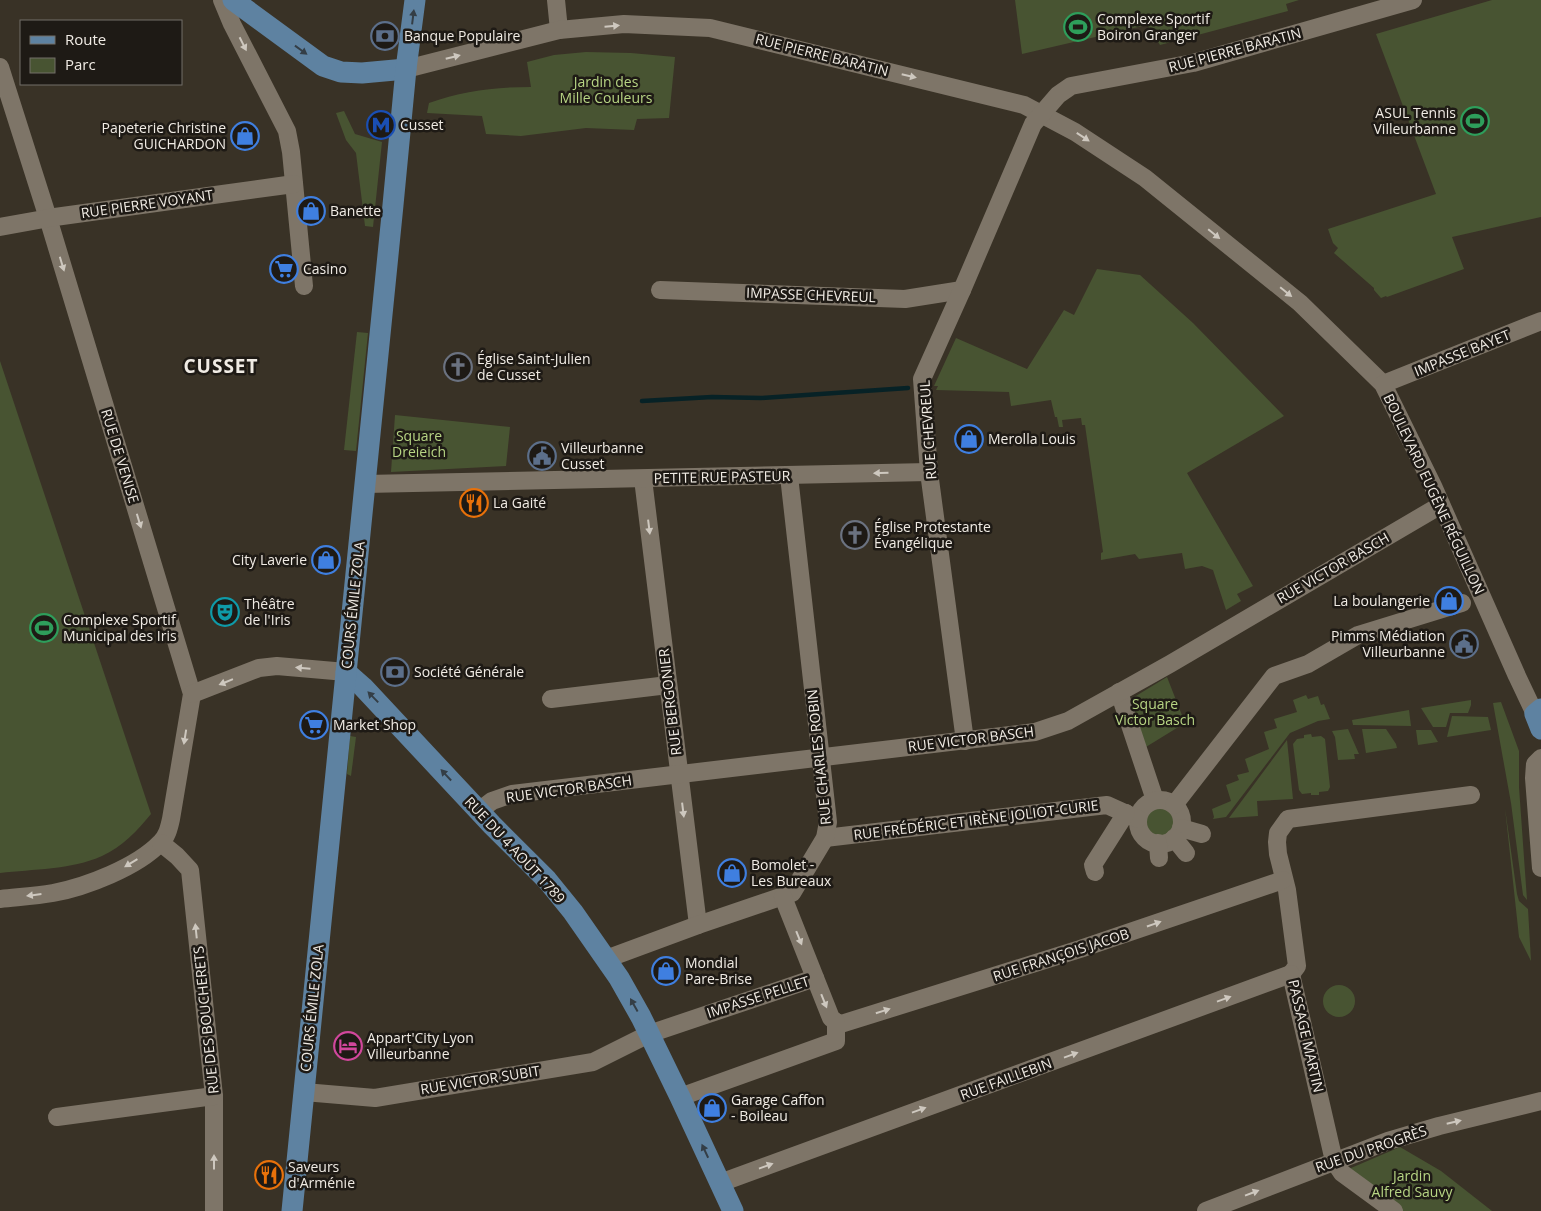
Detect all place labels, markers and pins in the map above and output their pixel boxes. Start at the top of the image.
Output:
place label: Complexe Sportif Boiron Granger [1097,9,1211,44]
sports icon: Complexe Sportif Boiron Granger [1063,12,1093,42]
bank icon: Banque Populaire [370,21,400,51]
place label: Banque Populaire [404,26,521,45]
place label: ASUL Tennis Villeurbanne [1374,103,1456,138]
sports icon: ASUL Tennis Villeurbanne [1460,106,1490,136]
metro station icon: Cusset [366,110,396,140]
place label: Cusset [400,115,444,134]
place label: Papeterie Christine GUICHARDON [101,118,226,153]
shop icon: Papeterie Christine GUICHARDON [230,121,260,151]
shop icon: Banette [296,196,326,226]
place label: Banette [330,201,381,220]
supermarket icon: Casino [269,254,299,284]
place label: Casino [303,259,347,278]
place label: Église Saint-Julien de Cusset [477,349,591,384]
church icon: Église Saint-Julien de Cusset [443,352,473,382]
shop icon: Merolla Louis [954,424,984,454]
place label: Merolla Louis [988,429,1076,448]
place label: Villeurbanne Cusset [561,438,644,473]
public building icon: Villeurbanne Cusset [527,441,557,471]
restaurant icon: La Gaité [459,488,489,518]
place label: La Gaité [493,493,546,512]
place label: Église Protestante Évangélique [874,517,991,552]
church icon: Église Protestante Évangélique [840,520,870,550]
shop icon: City Laverie [311,545,341,575]
place label: City Laverie [232,550,307,569]
shop icon: La boulangerie [1434,586,1464,616]
place label: La boulangerie [1333,591,1430,610]
place label: Théâtre de l'Iris [244,594,295,629]
theatre icon: Théâtre de l'Iris [210,597,240,627]
place label: Complexe Sportif Municipal des Iris [63,610,177,645]
sports icon: Complexe Sportif Municipal des Iris [29,613,59,643]
place label: Pimms Médiation Villeurbanne [1331,626,1445,661]
public building icon: Pimms Médiation Villeurbanne [1449,629,1479,659]
bank icon: Société Générale [380,657,410,687]
place label: Société Générale [414,662,524,681]
supermarket icon: Market Shop [299,710,329,740]
place label: Market Shop [333,715,416,734]
place label: Bomolet - Les Bureaux [751,855,832,890]
shop icon: Bomolet - Les Bureaux [717,858,747,888]
place label: Mondial Pare-Brise [685,953,752,988]
shop icon: Mondial Pare-Brise [651,956,681,986]
place label: Appart'City Lyon Villeurbanne [367,1028,474,1063]
hotel icon: Appart'City Lyon Villeurbanne [333,1031,363,1061]
place label: Garage Caffon - Boileau [731,1090,825,1125]
shop icon: Garage Caffon - Boileau [697,1093,727,1123]
place label: Saveurs d'Arménie [288,1157,355,1192]
restaurant icon: Saveurs d'Arménie [254,1160,284,1190]

